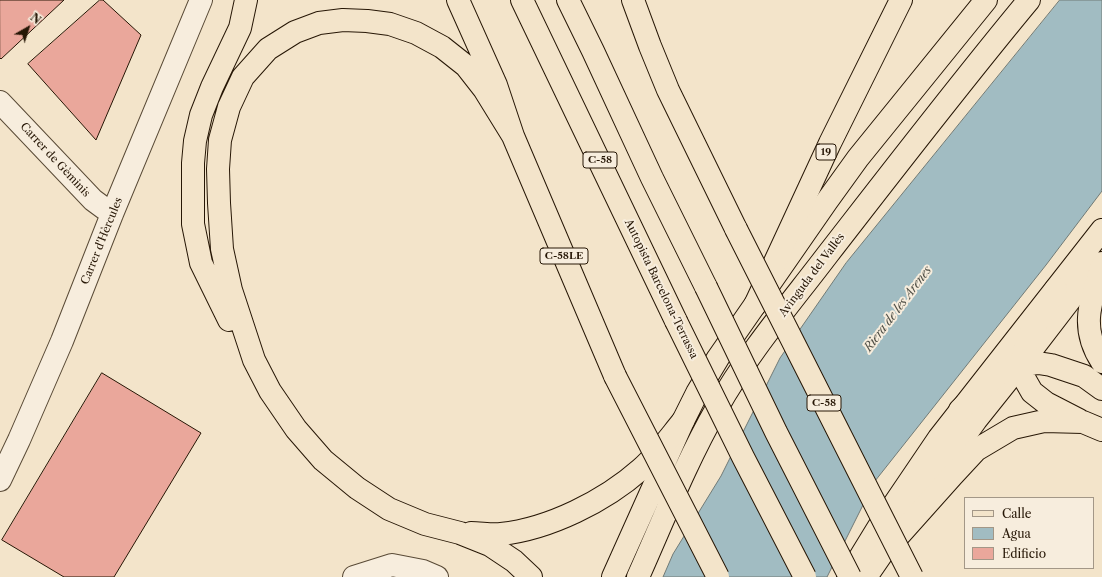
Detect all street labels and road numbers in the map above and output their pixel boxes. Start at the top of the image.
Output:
street label: Carrer de Gèminis [17,120,93,200]
road number: 19 [816,144,836,160]
road number: C-58 [583,152,617,168]
street label: Carrer d'Hèrcules [79,196,125,286]
street label: Autopista Barcelona-Terrassa [621,217,701,361]
street label: Avinguda del Vallès [776,231,848,319]
road number: C-58LE [540,248,588,264]
road number: C-58 [807,395,841,411]

